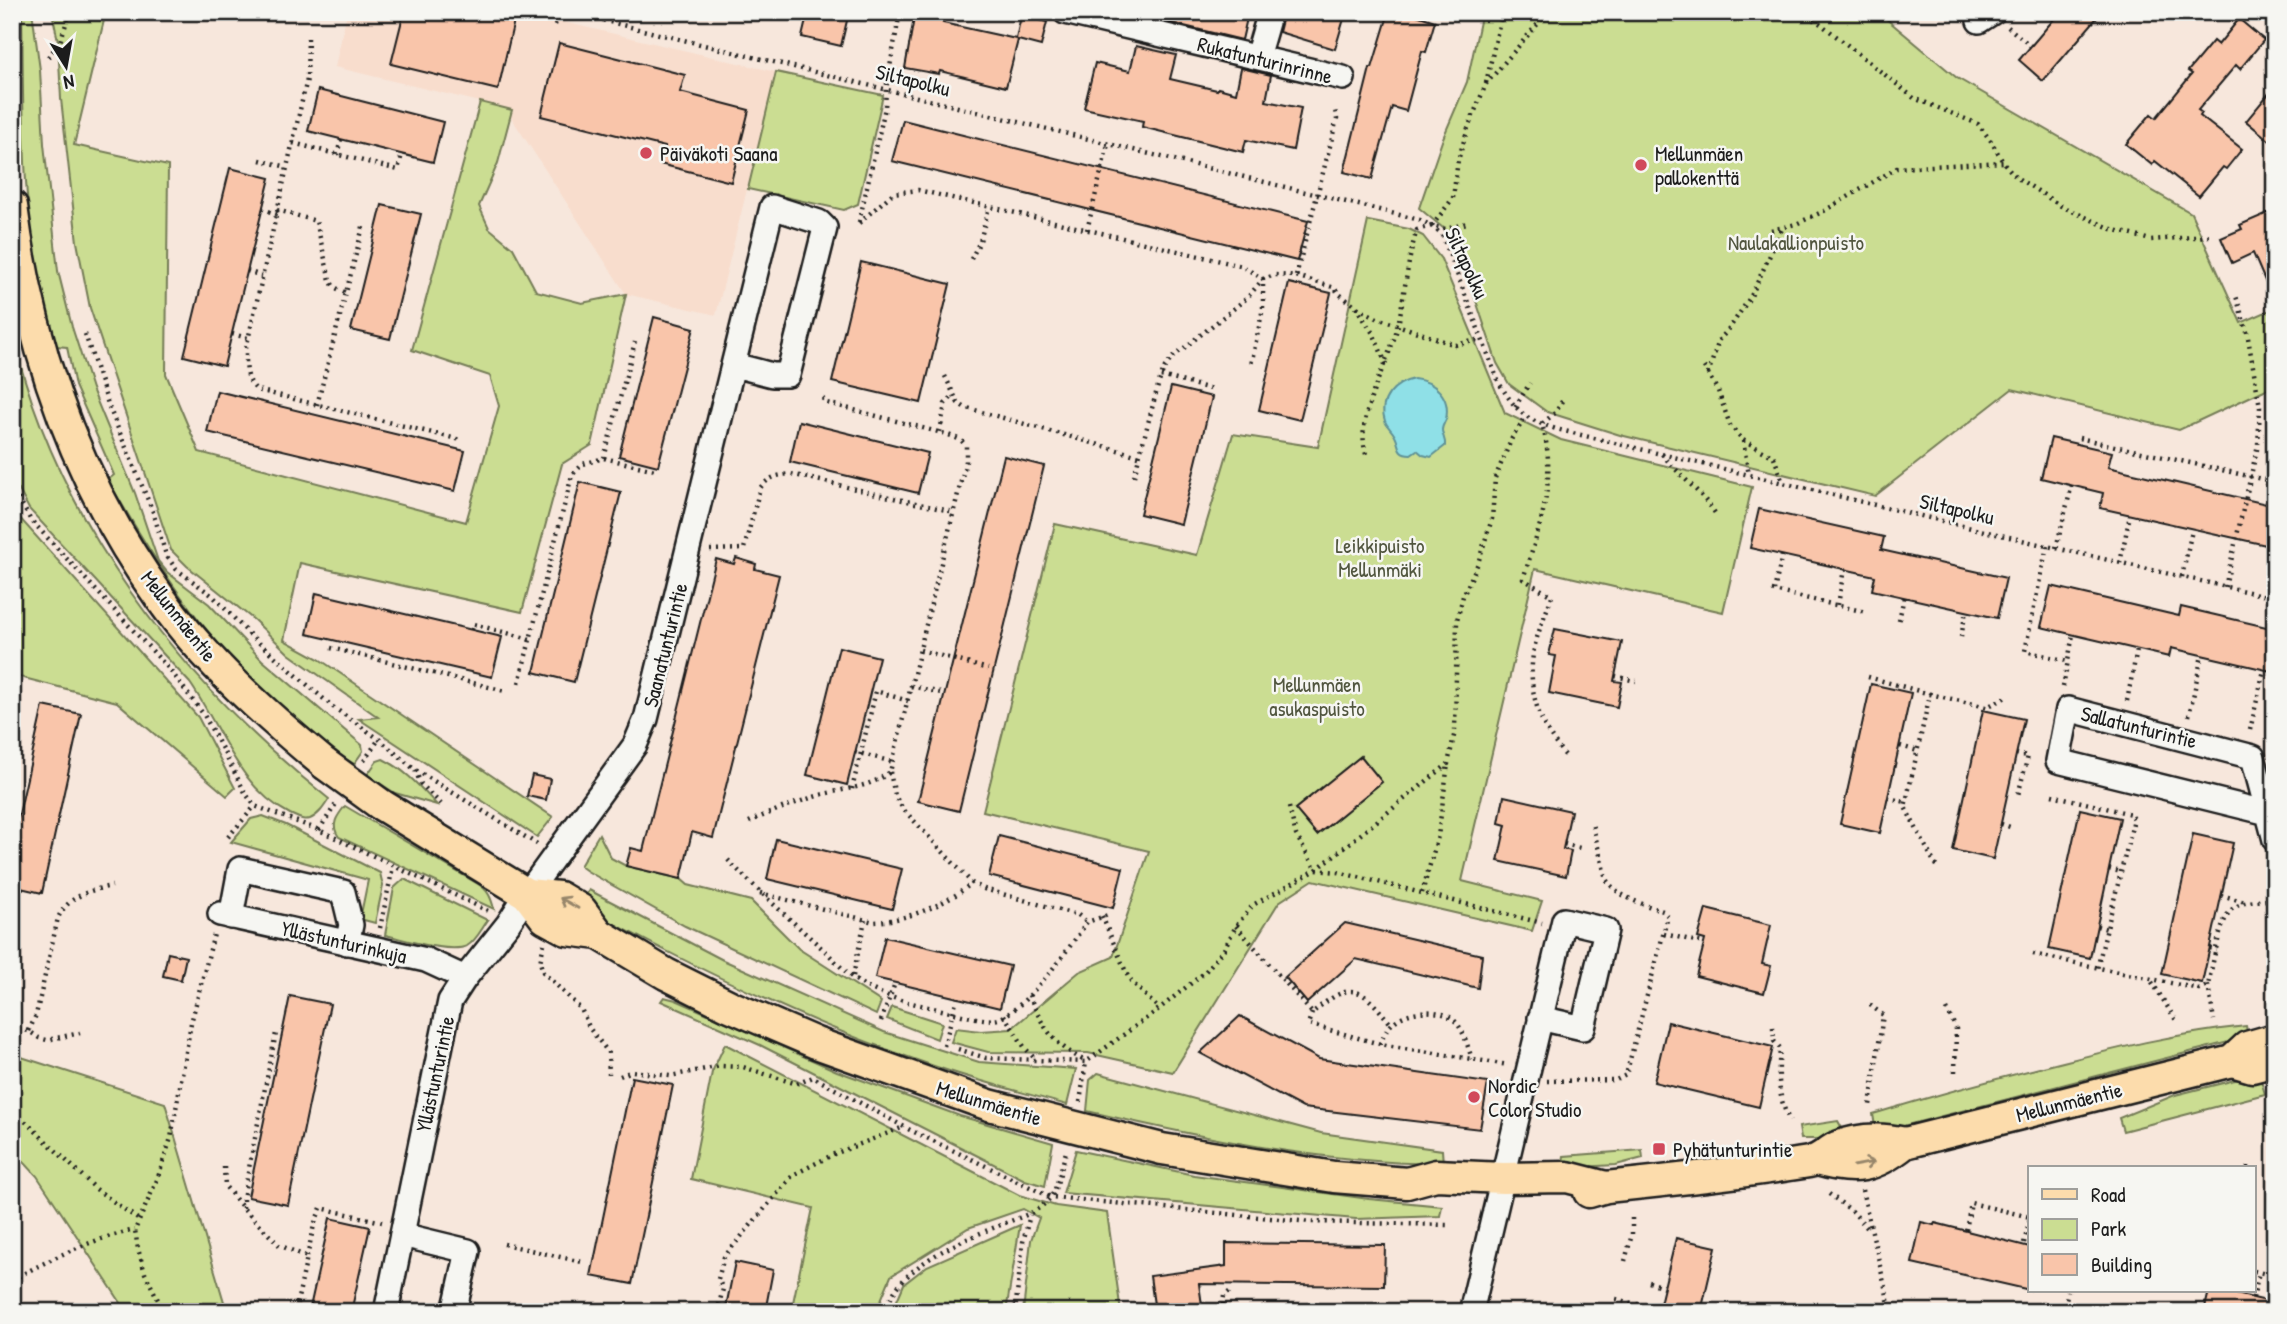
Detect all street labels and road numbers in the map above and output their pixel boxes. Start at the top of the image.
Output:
street label: Rukatunturinrinne [1195,29,1335,91]
street label: Siltapolku [873,57,954,103]
street label: Siltapolku [1438,223,1496,304]
street label: Siltapolku [1917,486,1998,532]
street label: Mellunmäentie [134,564,224,668]
street label: Saanatunturintie [636,580,694,710]
street label: Sallatunturintie [2078,699,2200,755]
street label: Yllästunturinkuja [278,913,410,971]
street label: Yllästunturintie [409,1013,461,1135]
street label: Mellunmäentie [933,1073,1045,1133]
street label: Mellunmäentie [2013,1075,2125,1129]

